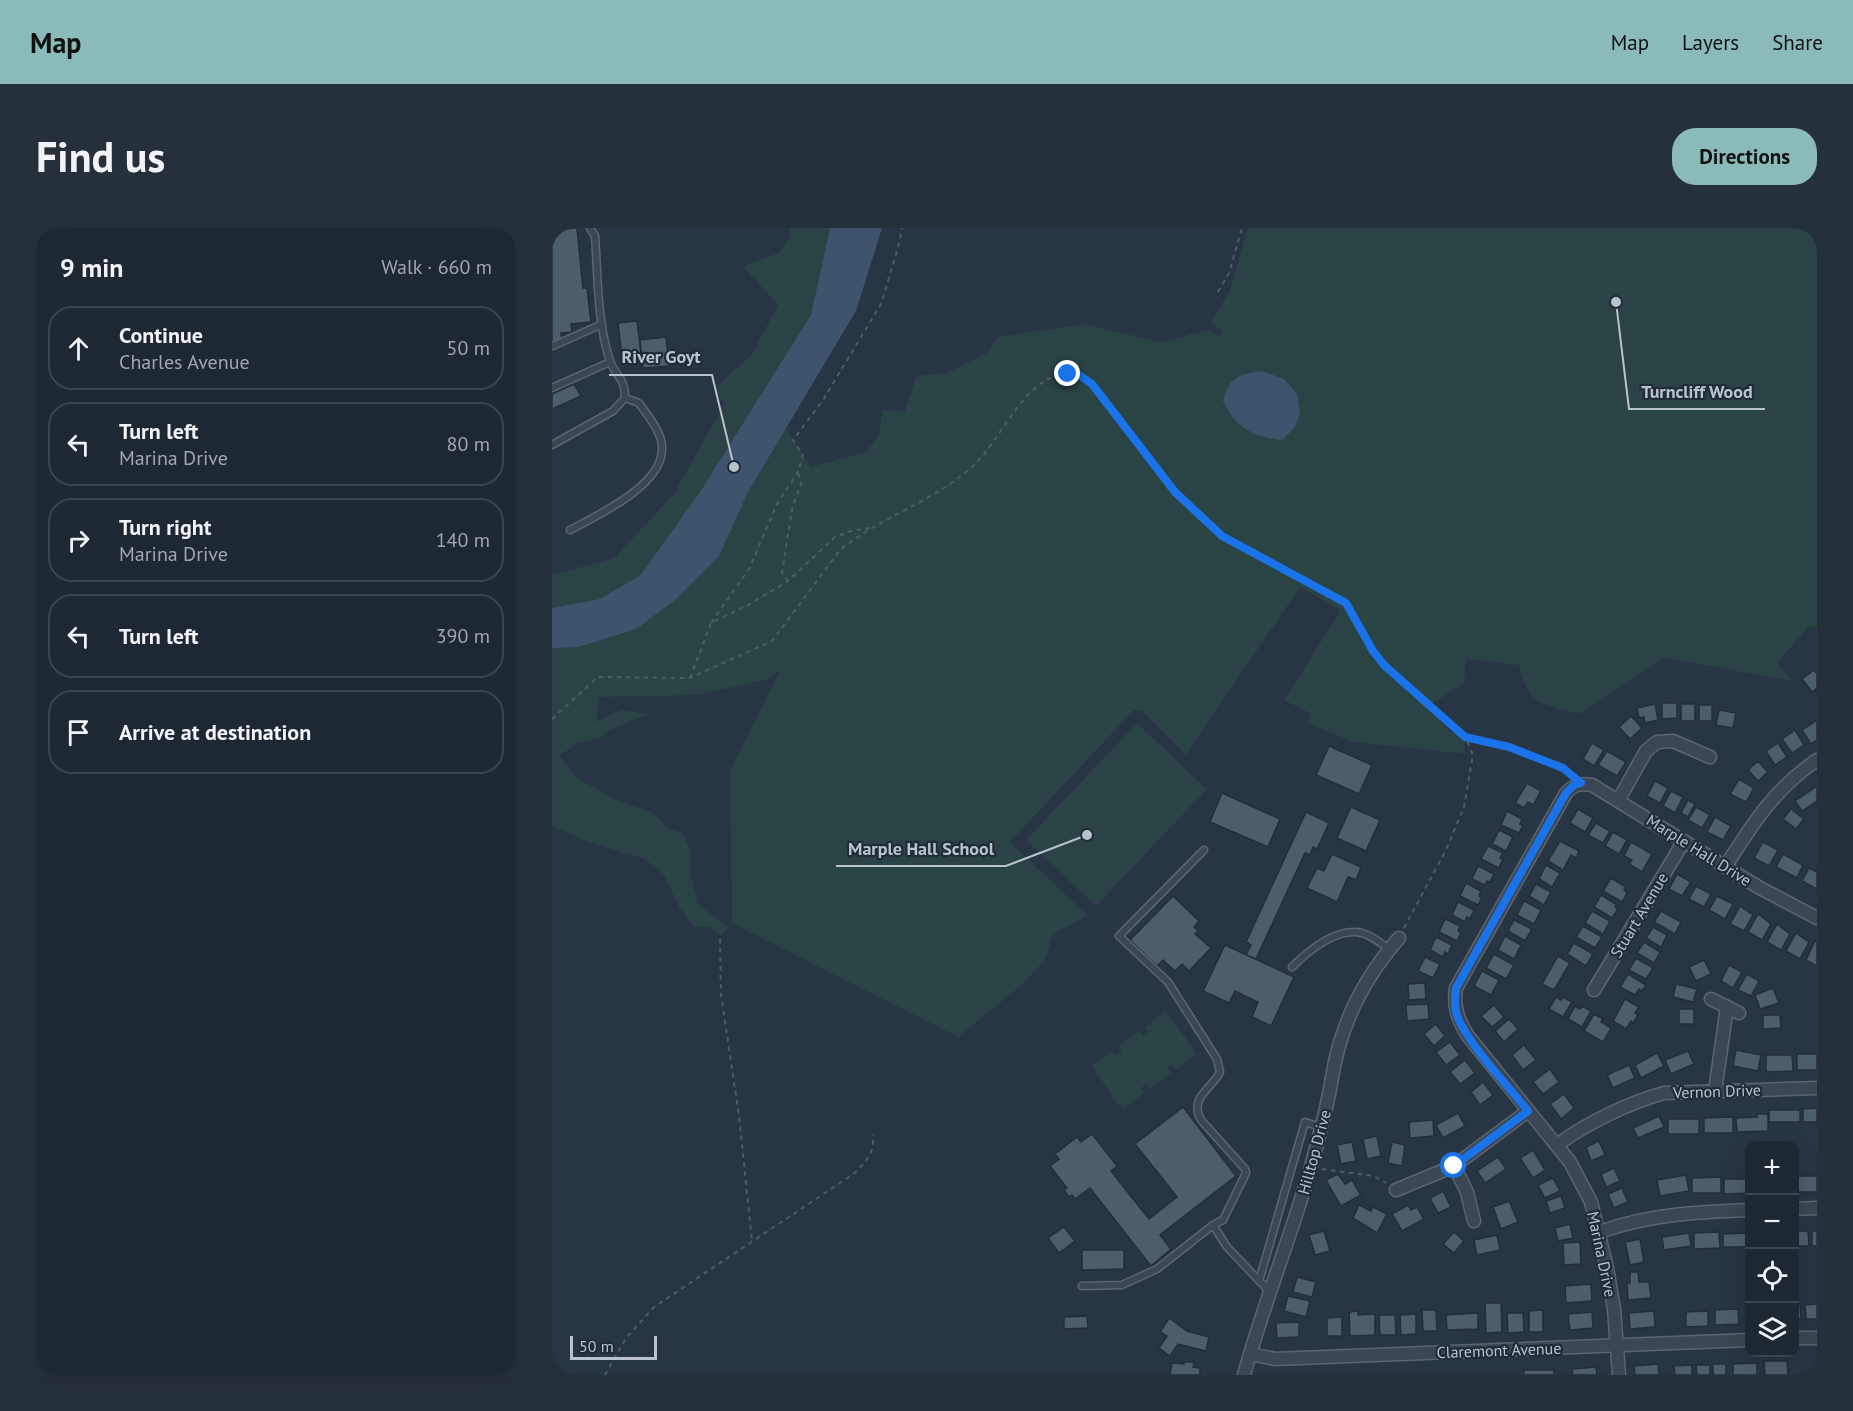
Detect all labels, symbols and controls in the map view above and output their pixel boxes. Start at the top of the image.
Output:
text: Map [30,24,81,61]
text: Map [1611,29,1649,56]
text: Layers [1682,29,1739,56]
text: Share [1772,29,1823,56]
button: Directions [1672,128,1817,185]
text: Find us [36,129,165,184]
text: 9 min [60,251,123,284]
text: Walk · 660 m [381,254,492,280]
text: Continue [119,321,203,349]
icon: ahead [62,332,95,365]
text: 50 m [447,335,490,361]
callout: River Goyt [609,339,712,375]
text: River Goyt [622,345,701,368]
text: Charles Avenue [119,349,250,375]
route end [1054,360,1080,386]
callout: Turncliff Wood [1629,373,1765,409]
text: Turncliff Wood [1641,380,1753,403]
text: Turn left [119,417,199,445]
icon: left [62,428,95,461]
text: 80 m [447,431,490,457]
text: Marina Drive [119,445,228,471]
text: Turn right [119,513,211,541]
icon: right [62,524,95,557]
text: 140 m [436,527,490,553]
text: Marina Drive [119,541,228,567]
icon: left [62,620,95,653]
text: Turn left [119,622,199,650]
text: 390 m [436,623,490,649]
icon: arrive [62,716,95,749]
text: Arrive at destination [119,718,311,746]
street label: Marple Hall Drive [1643,810,1755,890]
callout: Marple Hall School [836,830,1006,866]
text: Marple Hall School [848,837,995,860]
street label: Stuart Avenue [1606,869,1672,961]
street label: Vernon Drive [1672,1079,1761,1103]
street label: Hilltop Drive [1293,1107,1335,1197]
map controls [1745,1141,1799,1357]
button: + [1745,1141,1799,1195]
route start [1440,1152,1466,1178]
button: − [1745,1195,1799,1249]
street label: Marina Drive [1583,1209,1621,1299]
button: locate [1745,1249,1799,1303]
button: layers [1745,1303,1799,1357]
scale bar [570,1333,657,1360]
text: 50 m [579,1336,614,1356]
street label: Claremont Avenue [1436,1338,1562,1362]

